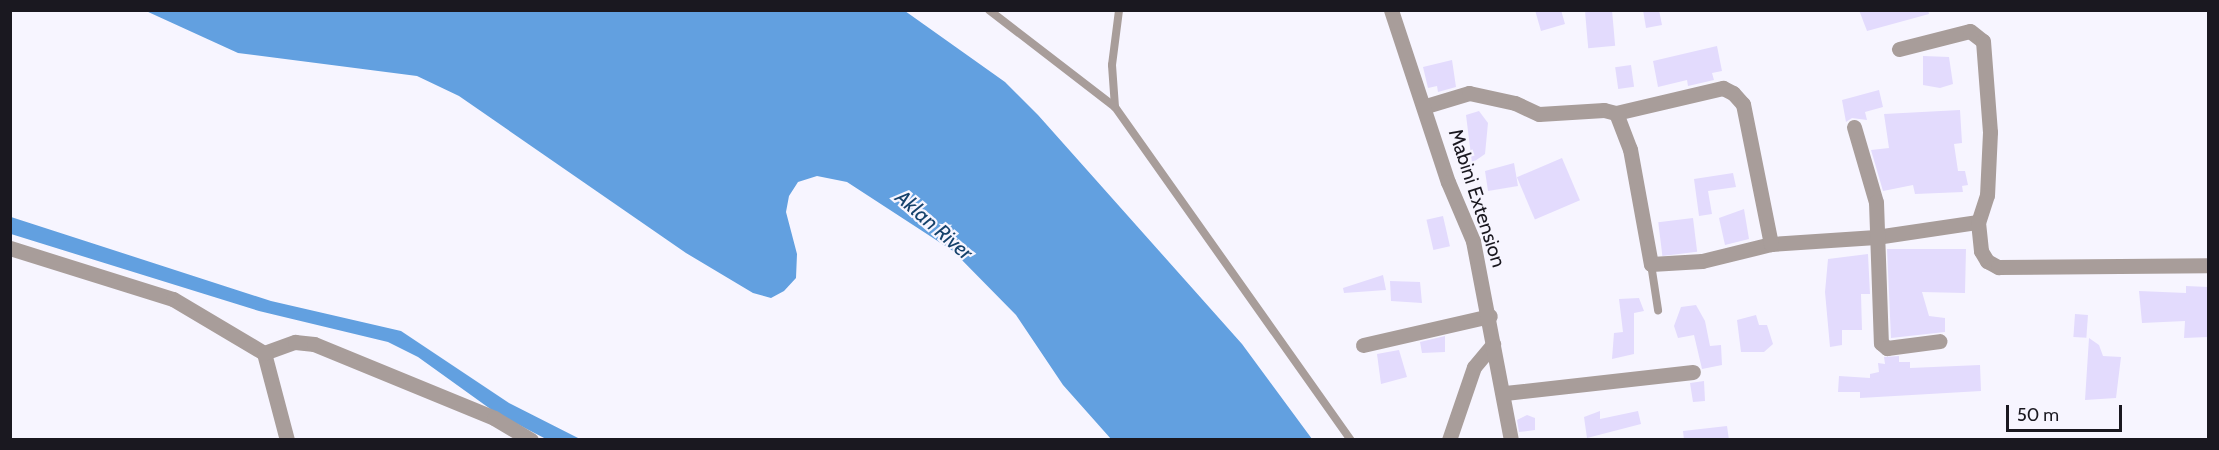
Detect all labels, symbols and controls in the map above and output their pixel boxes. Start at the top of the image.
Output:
street label: Mabini Extension [1443,126,1511,270]
water label: Aklan River [890,185,978,265]
scale bar [2009,393,2124,431]
text: 50 m [2017,404,2059,426]

